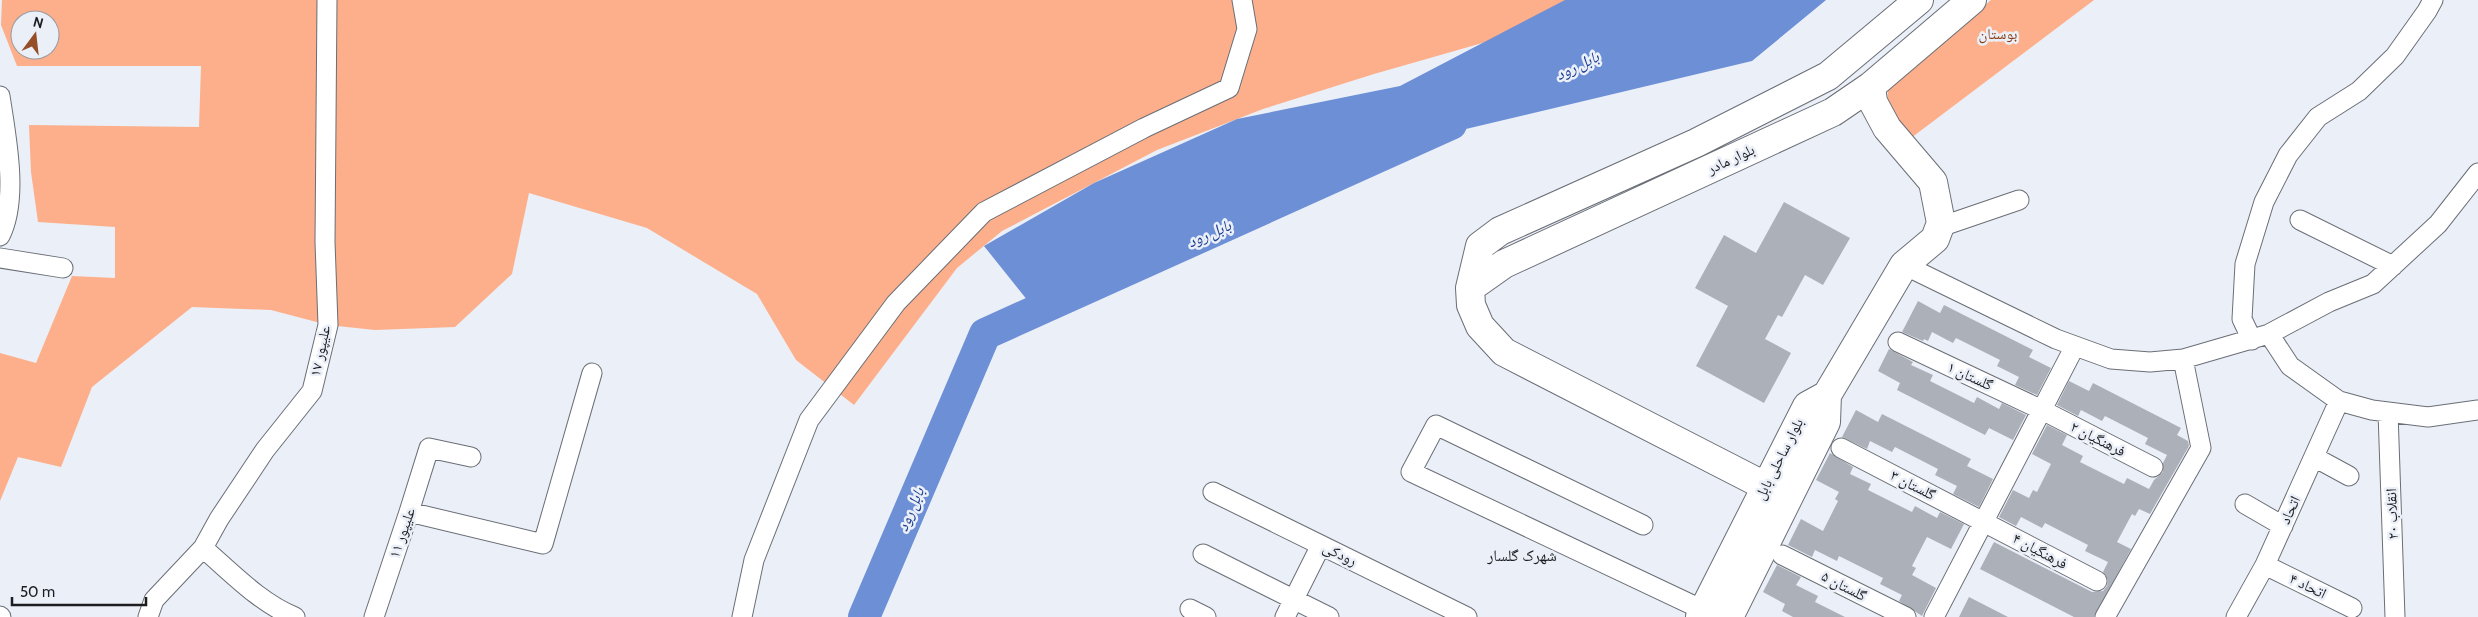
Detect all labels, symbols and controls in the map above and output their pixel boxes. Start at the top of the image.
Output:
north arrow [10,10,60,60]
text: N [31,12,45,32]
park label: بوستان [1978,25,2018,44]
water label: بابل رود [1552,47,1603,85]
street label: بلوار مادر [1704,140,1758,178]
water label: بابل رود [1184,215,1235,252]
street label: علیپور ۱۷ [306,323,334,378]
street label: گلستان ۱ [1944,358,1996,395]
street label: بلوار ساحلی بابل [1751,415,1808,503]
street label: فرهنگیان ۲ [2067,418,2129,461]
street label: گلستان ۳ [1887,466,1939,505]
water label: بابل رود [893,484,929,534]
street label: انقلاب ۲۰ [2382,488,2402,540]
street label: اتحاد [2276,493,2304,527]
street label: علیپور ۱۱ [385,505,419,560]
street label: فرهنگیان ۴ [2009,529,2070,574]
street label: رودکی [1320,538,1360,571]
district label: شهرک گلسار [1486,546,1557,565]
street label: گلستان ۵ [1818,567,1870,606]
street label: اتحاد ۴ [2287,569,2329,603]
scale bar [12,574,146,606]
text: 50 m [20,583,55,601]

